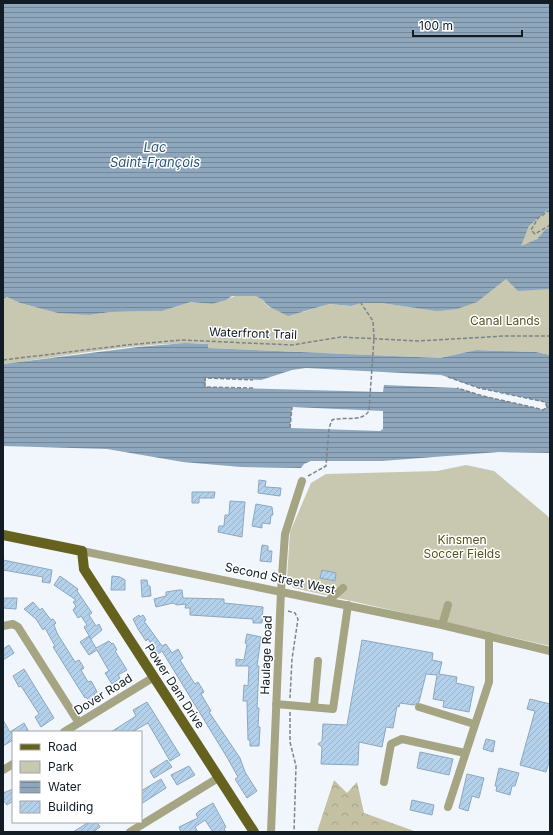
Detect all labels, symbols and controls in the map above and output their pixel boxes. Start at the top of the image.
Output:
scale bar [413,12,522,38]
text: 100 m [419,18,453,33]
water label: Lac Saint-François [110,139,200,170]
park label: Canal Lands [470,313,540,328]
street label: Waterfront Trail [209,324,297,342]
park label: Kinsmen Soccer Fields [423,532,501,561]
street label: Second Street West [224,559,337,597]
street label: Haulage Road [257,615,275,695]
street label: Power Dam Drive [142,641,208,731]
street label: Dover Road [71,670,135,718]
legend [12,731,142,823]
text: Road [48,739,77,754]
text: Park [48,759,74,774]
text: Water [48,779,82,794]
text: Building [48,799,93,814]

